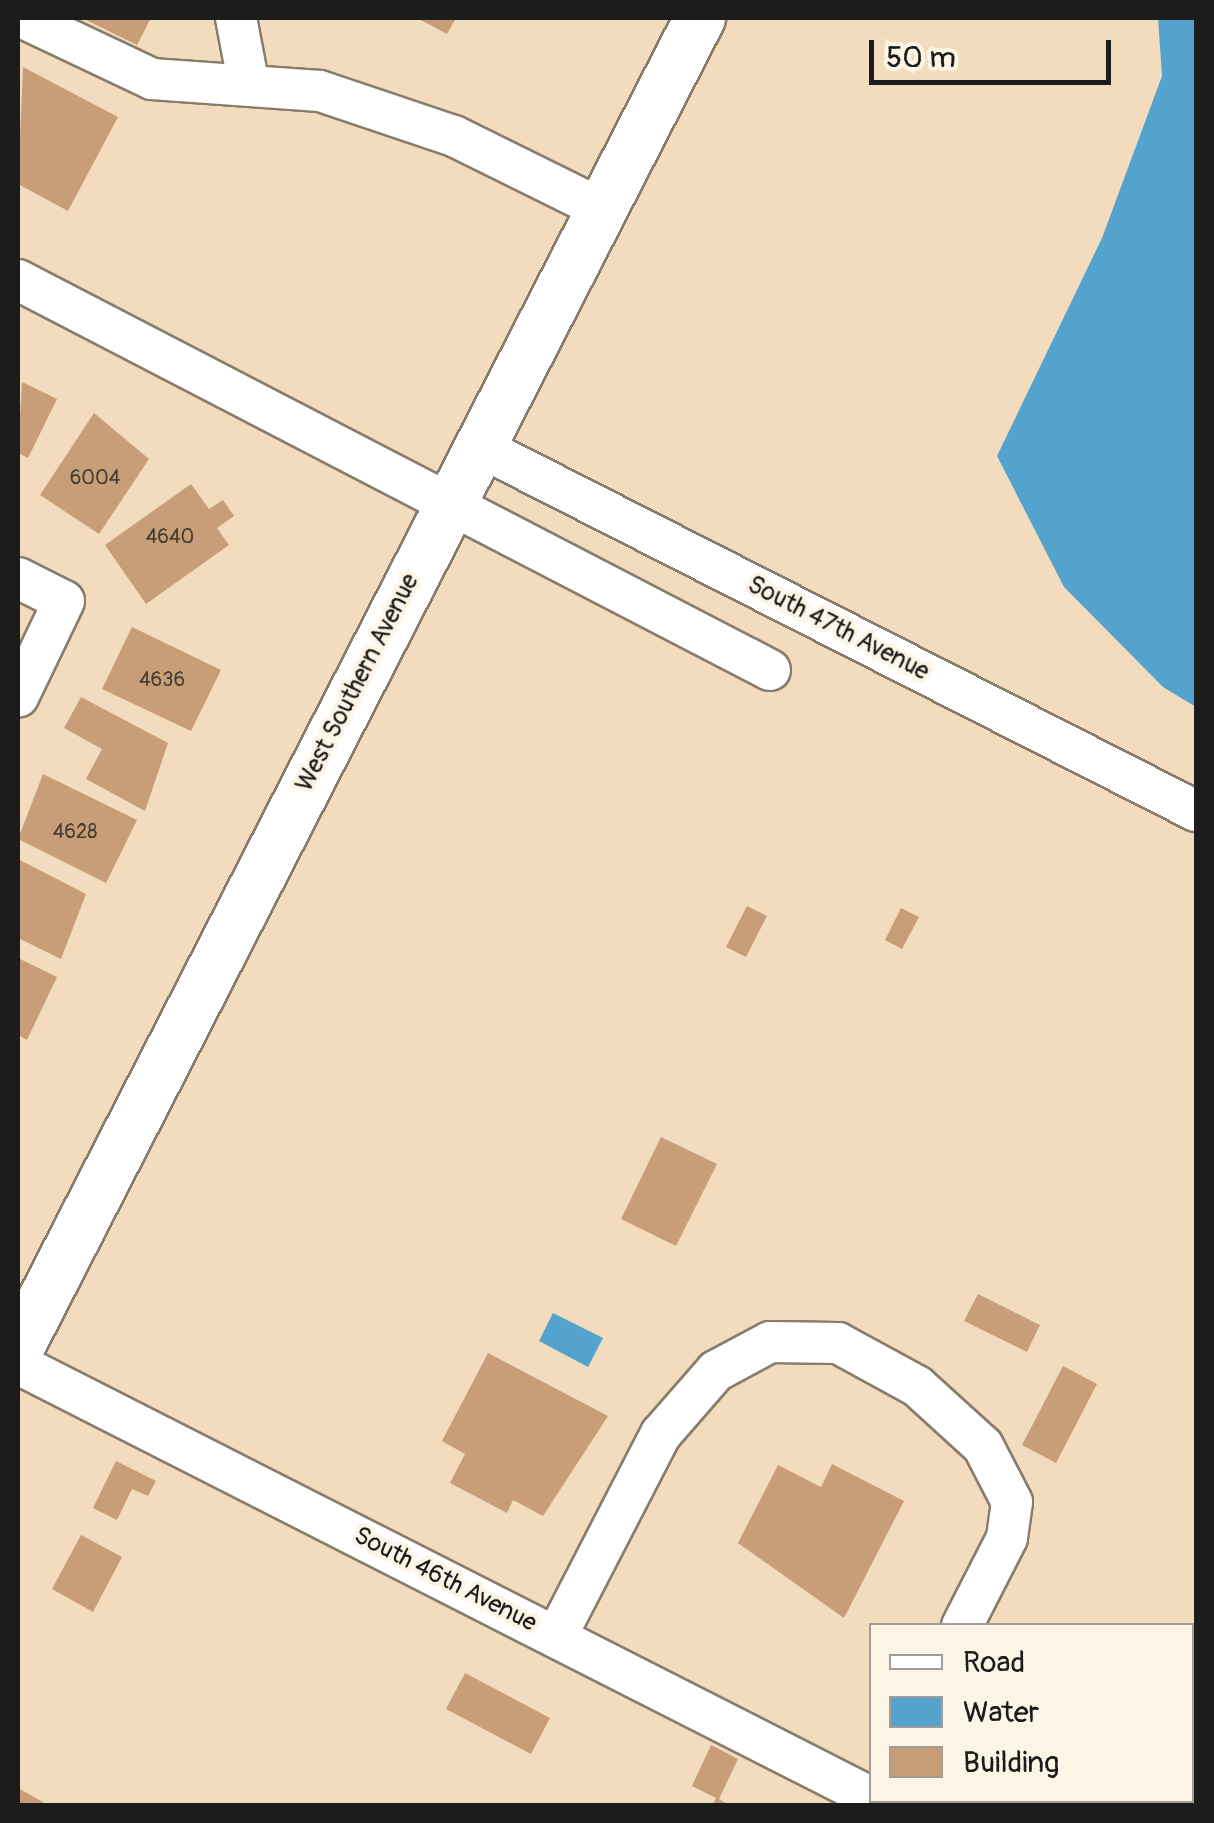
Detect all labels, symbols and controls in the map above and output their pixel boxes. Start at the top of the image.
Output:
scale bar [874,20,1116,82]
text: 50 m [886,39,956,76]
house number: 6004 [70,465,120,489]
house number: 4640 [146,524,194,548]
street label: West Southern Avenue [290,569,426,797]
street label: South 47th Avenue [742,570,934,688]
house number: 4636 [139,667,185,691]
house number: 4628 [53,819,97,843]
street label: South 46th Avenue [349,1521,541,1639]
legend [869,1623,1194,1803]
text: Road [963,1644,1025,1681]
text: Water [963,1694,1039,1731]
text: Building [963,1744,1059,1781]

